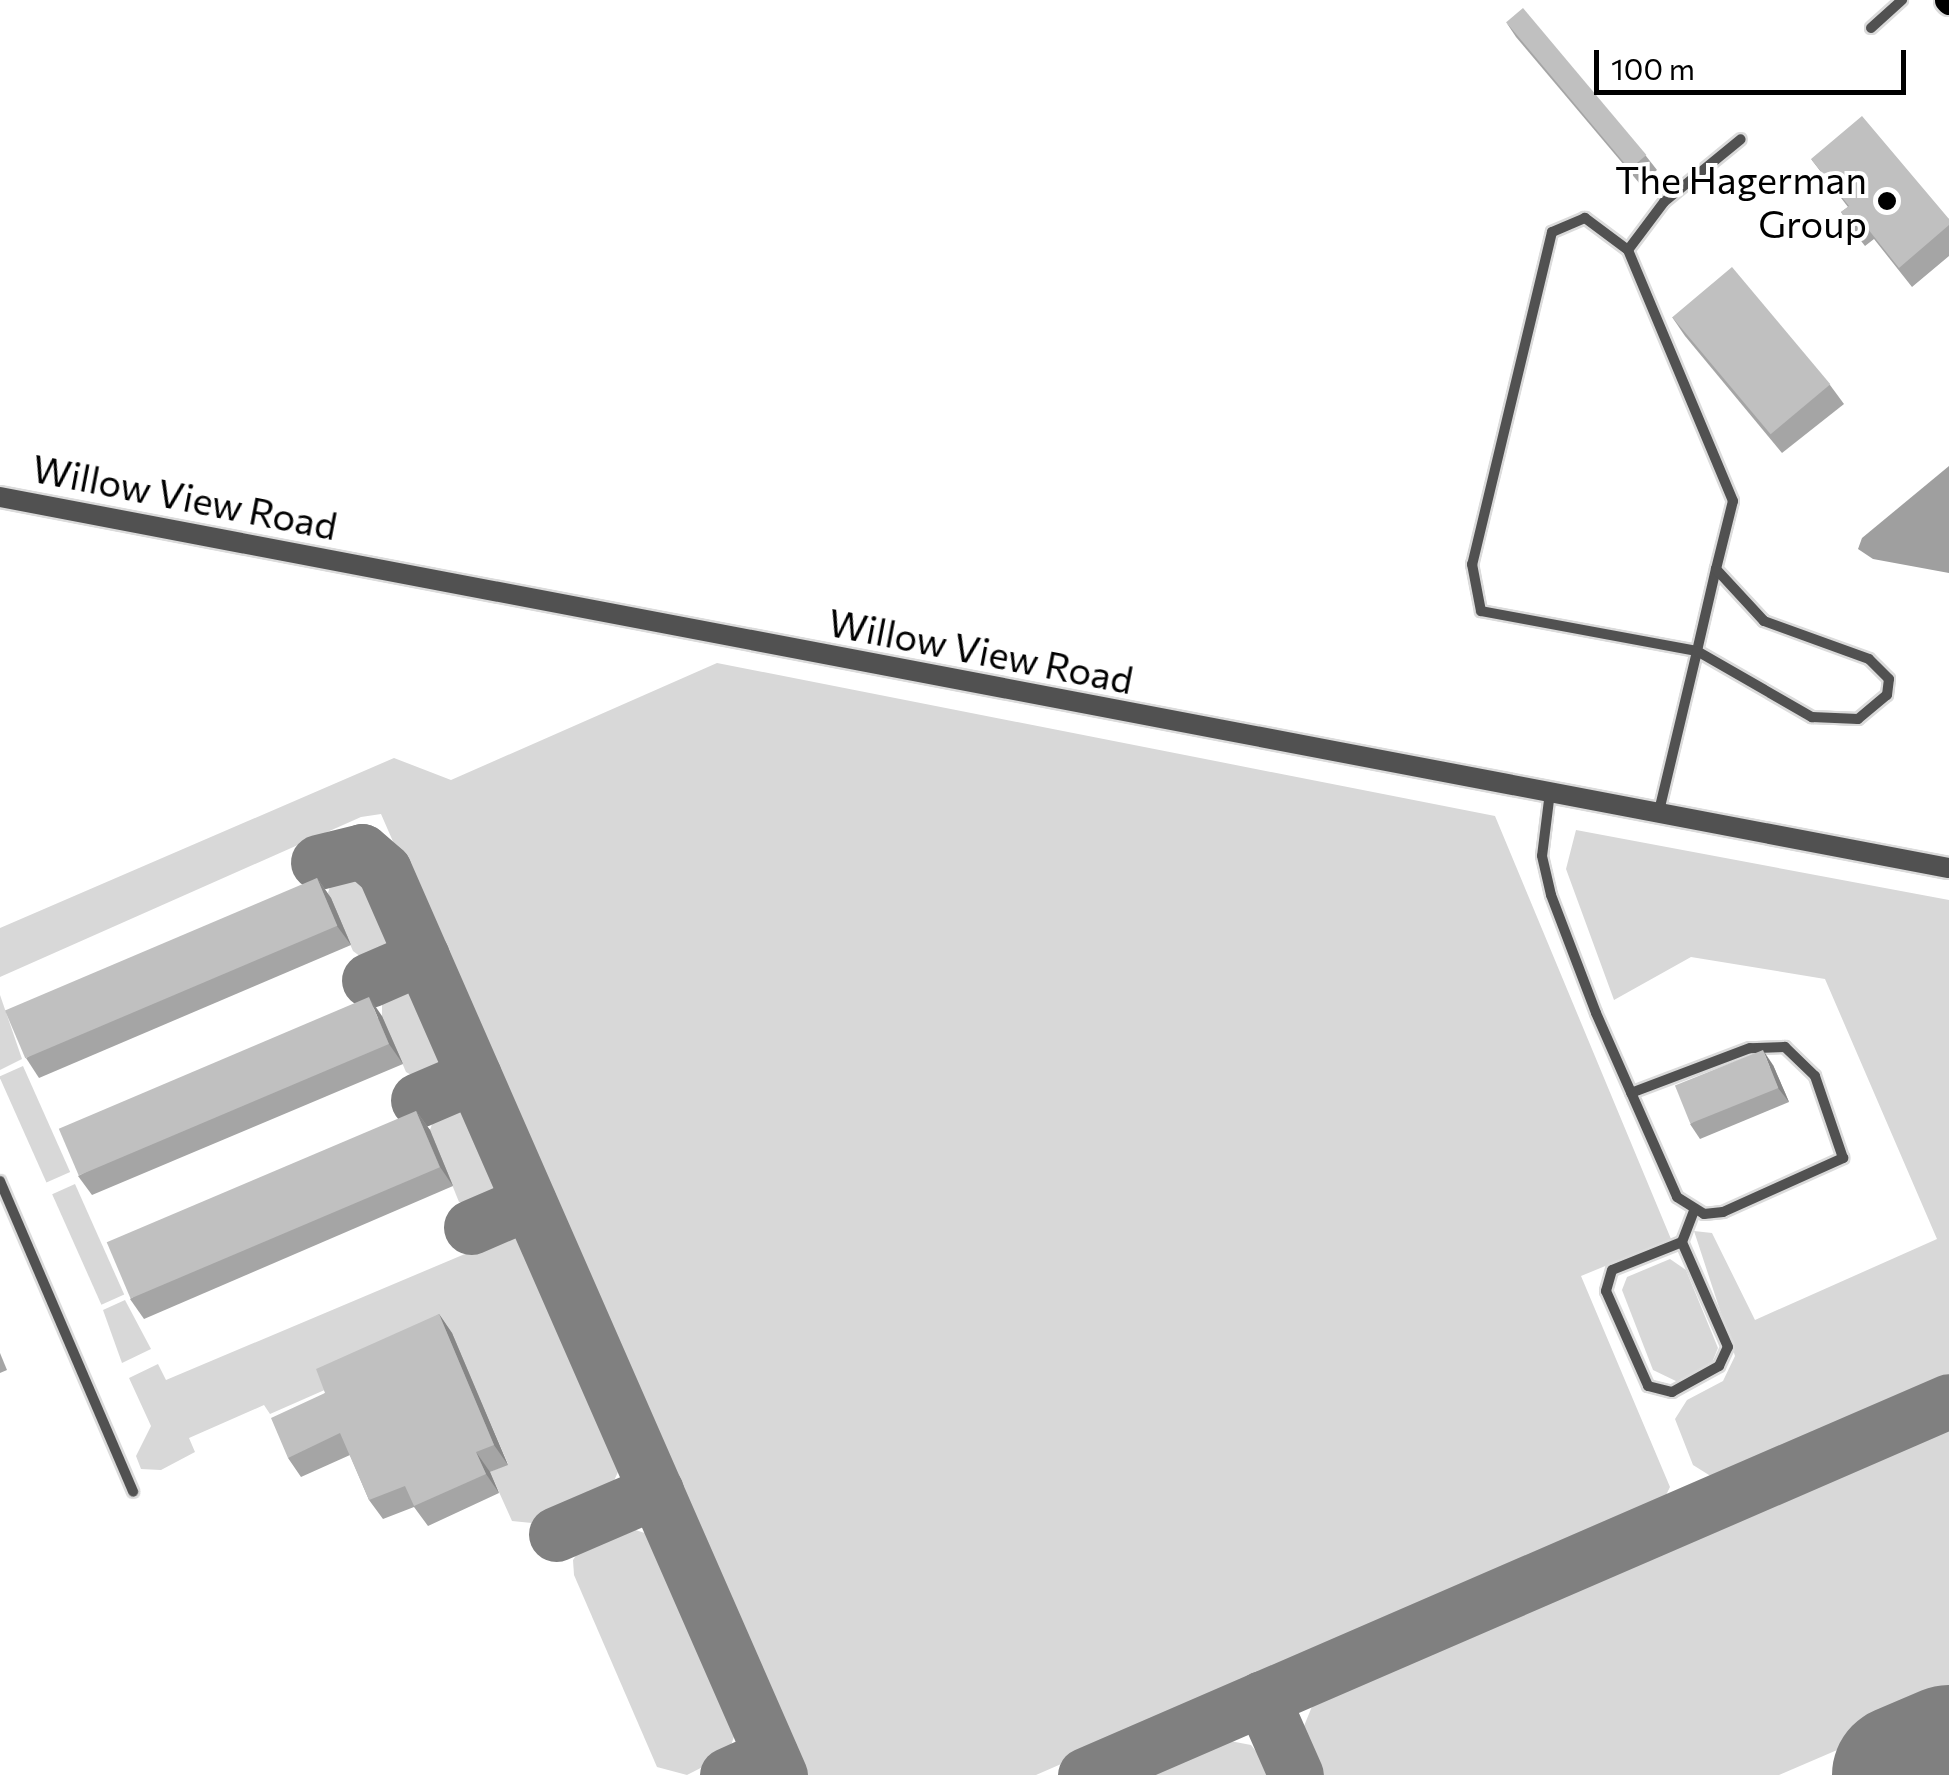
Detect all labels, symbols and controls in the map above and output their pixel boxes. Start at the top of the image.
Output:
scale bar [1599,30,1912,92]
text: 100 m [1611,49,1695,86]
place label: The Hagerman Group [1615,156,1867,245]
marker: The Hagerman Group [1876,190,1898,212]
street label: Willow View Road [29,444,341,548]
street label: Willow View Road [825,598,1137,702]

